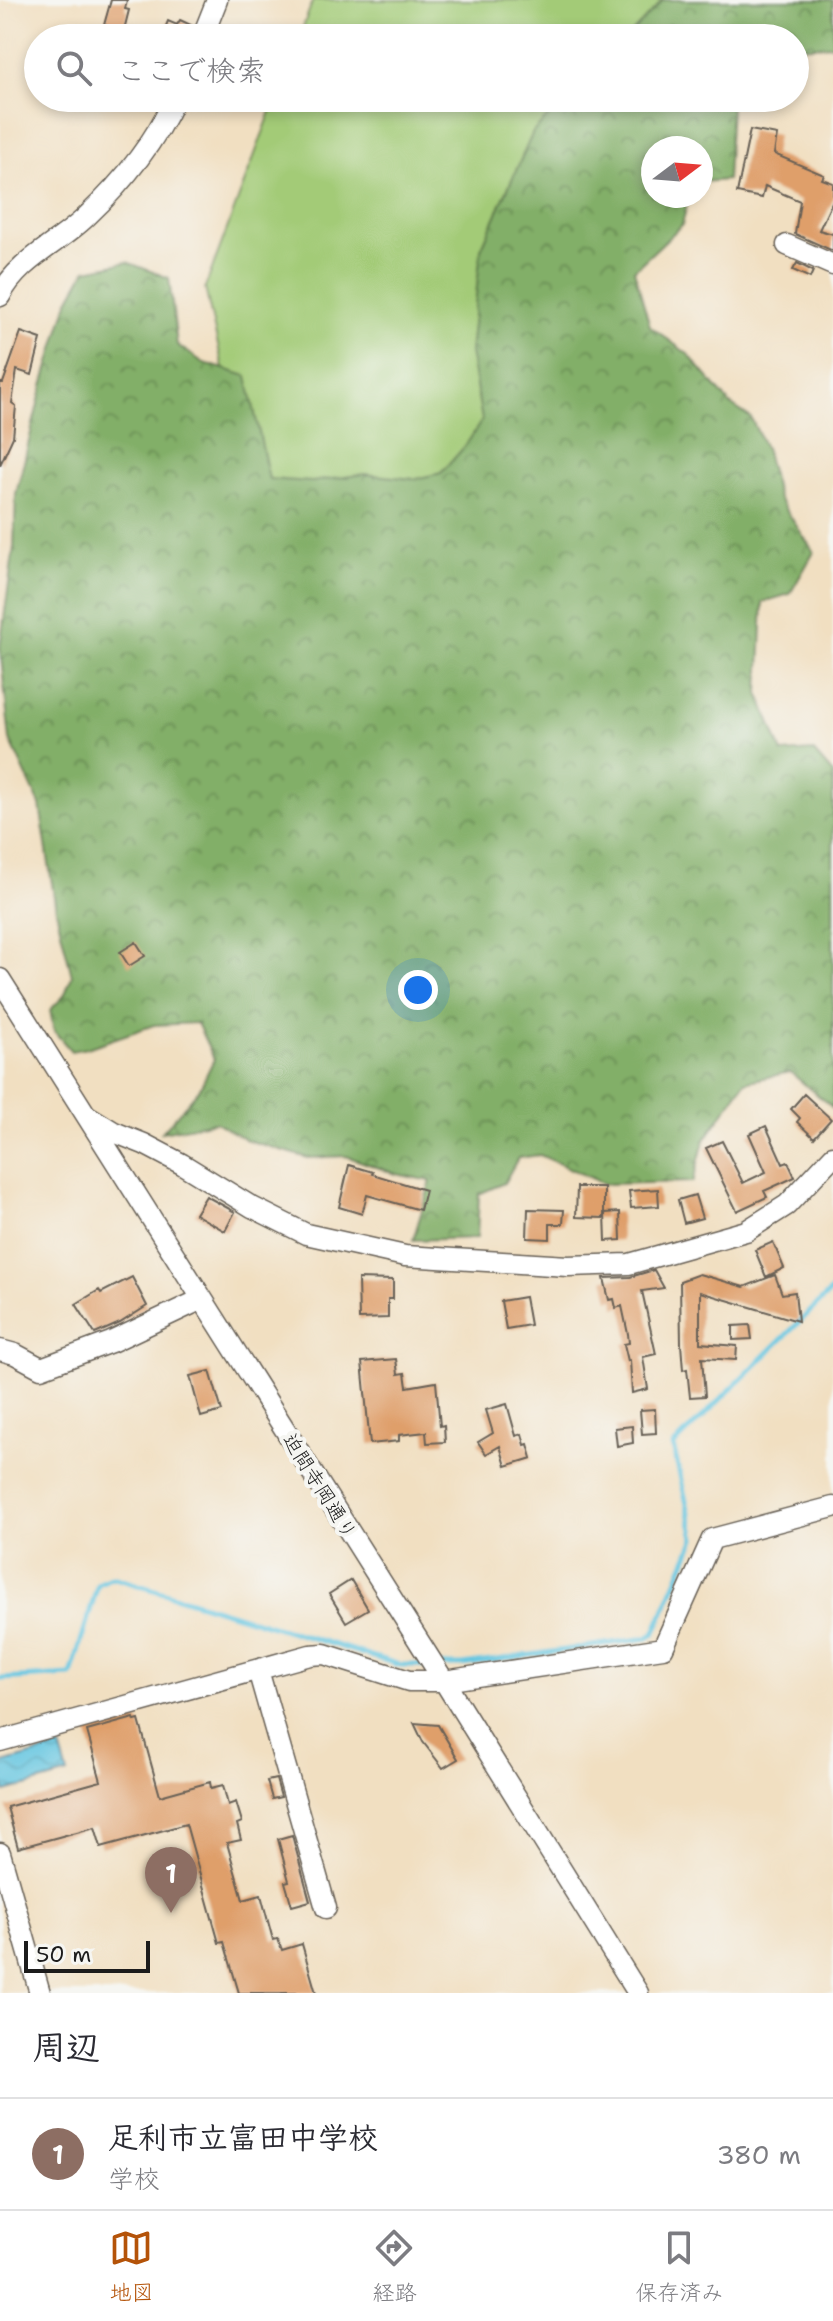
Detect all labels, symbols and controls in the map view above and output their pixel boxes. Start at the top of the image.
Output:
search box [24,24,809,112]
icon: search [52,46,96,90]
text: ここで検索 [116,50,266,91]
north arrow [641,136,713,208]
your location [398,970,438,1010]
street label: 迫間寺岡通り [277,1428,363,1544]
pin: 1 [145,1847,197,1913]
scale bar [24,1937,150,1973]
text: 50 m [36,1940,91,1969]
text: 周辺 [32,2024,100,2070]
text: 足利市立富田中学校 [108,2117,378,2158]
text: 1 [52,2137,64,2172]
text: 380 m [716,2137,801,2172]
text: 学校 [108,2161,160,2196]
tab: 地図 [109,2226,154,2307]
tab: 経路 [372,2226,417,2307]
tab: 保存済み [635,2226,724,2307]

